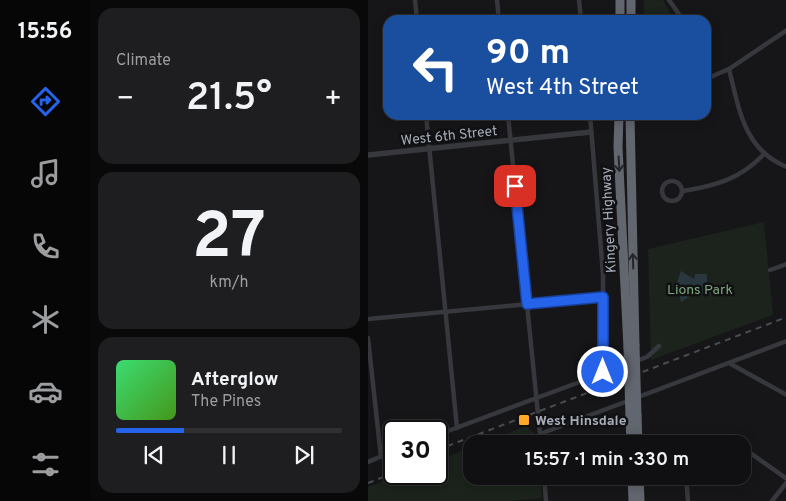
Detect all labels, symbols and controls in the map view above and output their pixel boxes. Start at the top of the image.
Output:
text: 15:56 [18,19,72,46]
text: 90 m [486,32,570,76]
icon: left [403,35,468,100]
text: Climate [116,51,171,71]
text: 21.5° [186,75,272,124]
text: West 4th Street [486,75,639,102]
text: − [116,82,134,118]
text: + [324,82,342,118]
icon: directions [28,84,63,119]
street label: West 6th Street [400,123,498,150]
one-way arrow [614,155,624,171]
icon: music [28,156,63,191]
pin [494,165,536,207]
street label: Kingery Highway [598,166,621,273]
icon: arrive [501,172,529,200]
text: 27 [192,199,266,281]
icon: phone [28,229,63,264]
one-way arrow [628,253,637,269]
text: km/h [210,273,248,293]
park label: Lions Park [667,282,733,299]
icon: climate [28,302,63,337]
position arrow [576,345,628,397]
text: Afterglow [191,368,279,392]
icon: car [28,374,63,409]
text: The Pines [191,392,261,412]
marker: West Hinsdale [517,413,531,427]
place label: West Hinsdale [535,413,627,430]
speed limit sign: 30 [383,420,448,485]
icon: previous [140,441,168,469]
icon: pause [215,441,243,469]
icon: next [290,441,318,469]
icon: filters [28,447,63,482]
text: 15:57 · 1 min · 330 m [525,448,689,472]

